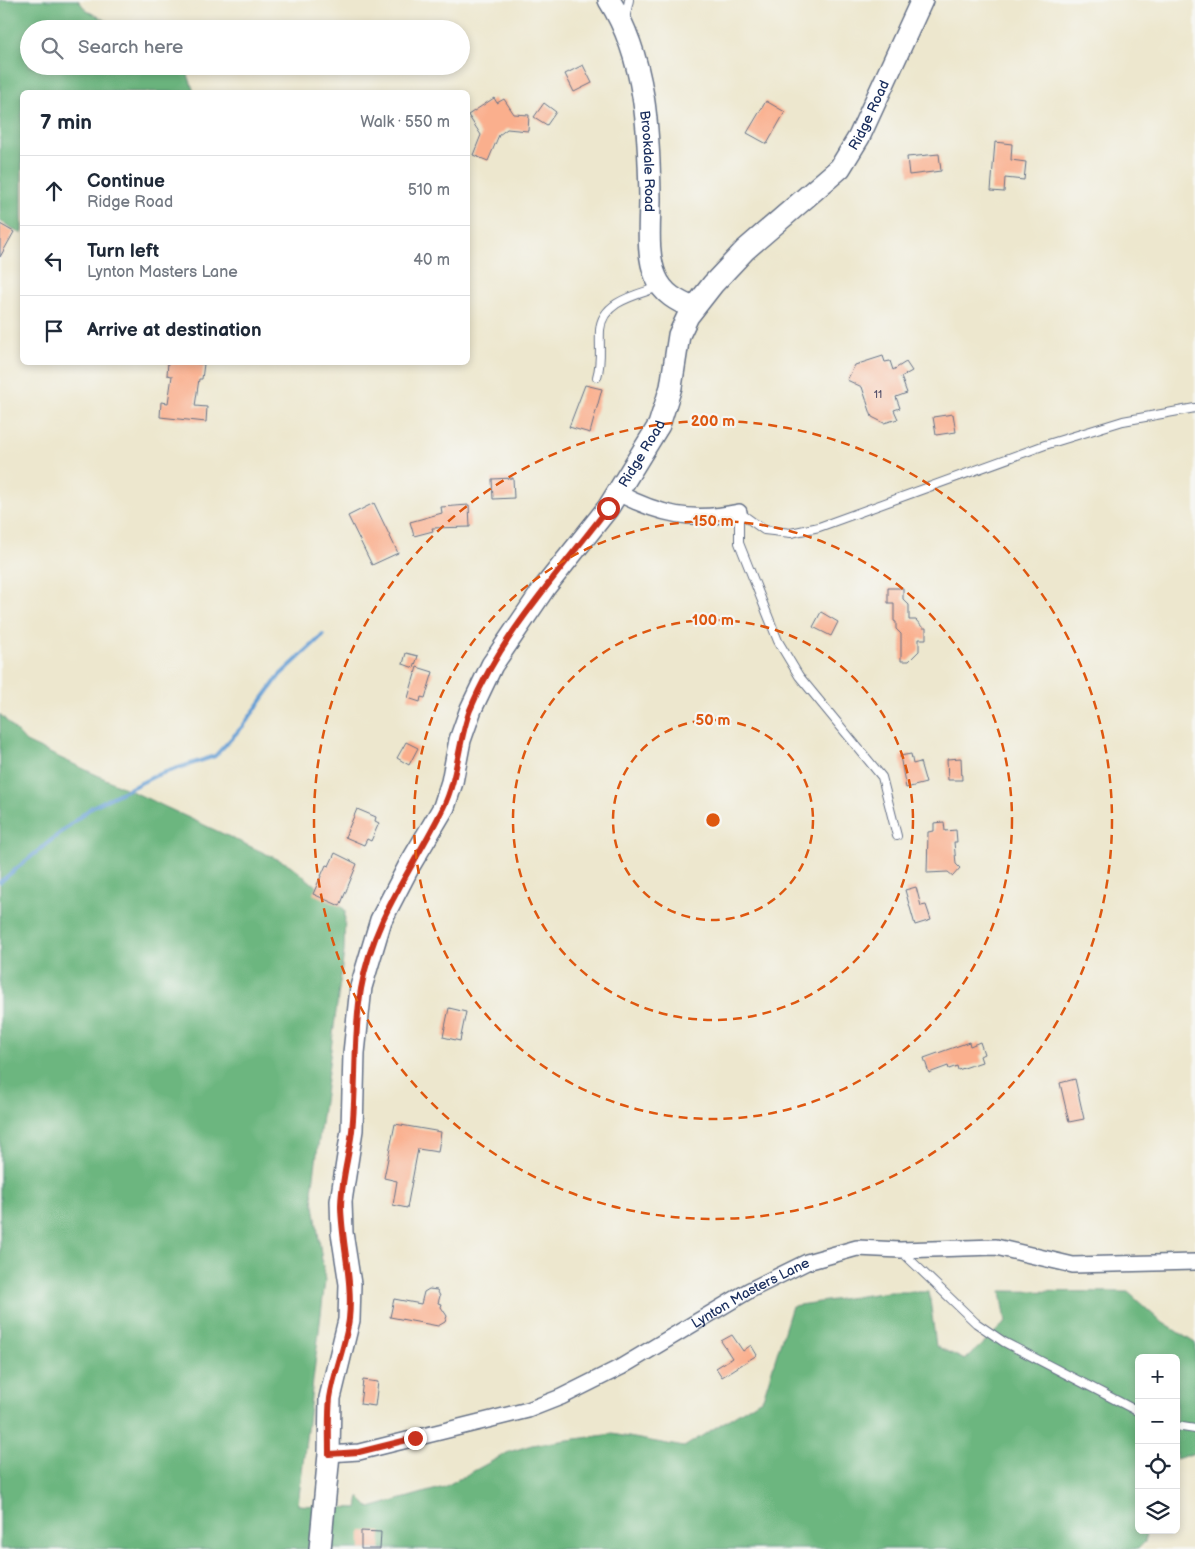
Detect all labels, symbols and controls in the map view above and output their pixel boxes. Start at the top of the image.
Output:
search box [20,20,470,75]
icon: search [38,34,66,62]
text: Search here [78,36,183,59]
street label: Ridge Road [845,78,893,153]
street label: Brookdale Road [636,109,658,212]
text: 7 min [40,110,92,135]
text: Walk · 550 m [360,113,450,132]
text: Continue [87,170,165,193]
icon: ahead [40,177,68,205]
text: 510 m [408,181,450,200]
text: Ridge Road [87,193,173,212]
text: Turn left [87,240,159,263]
icon: left [40,247,68,275]
text: 40 m [413,251,450,270]
text: Lynton Masters Lane [87,263,238,282]
icon: arrive [40,317,68,345]
text: Arrive at destination [87,319,262,342]
house number: 11 [874,388,882,401]
text: 200 m [691,412,735,431]
street label: Ridge Road [615,418,669,490]
route start [597,497,620,520]
text: 150 m [692,512,734,531]
text: 100 m [692,611,734,630]
text: 50 m [696,711,731,730]
centre of rings [704,811,722,829]
street label: Lynton Masters Lane [688,1254,812,1332]
map controls [1135,1354,1180,1534]
button: + [1135,1354,1180,1399]
button: − [1135,1399,1180,1444]
route end [404,1427,427,1450]
button: locate [1135,1444,1180,1489]
button: layers [1135,1489,1180,1534]

